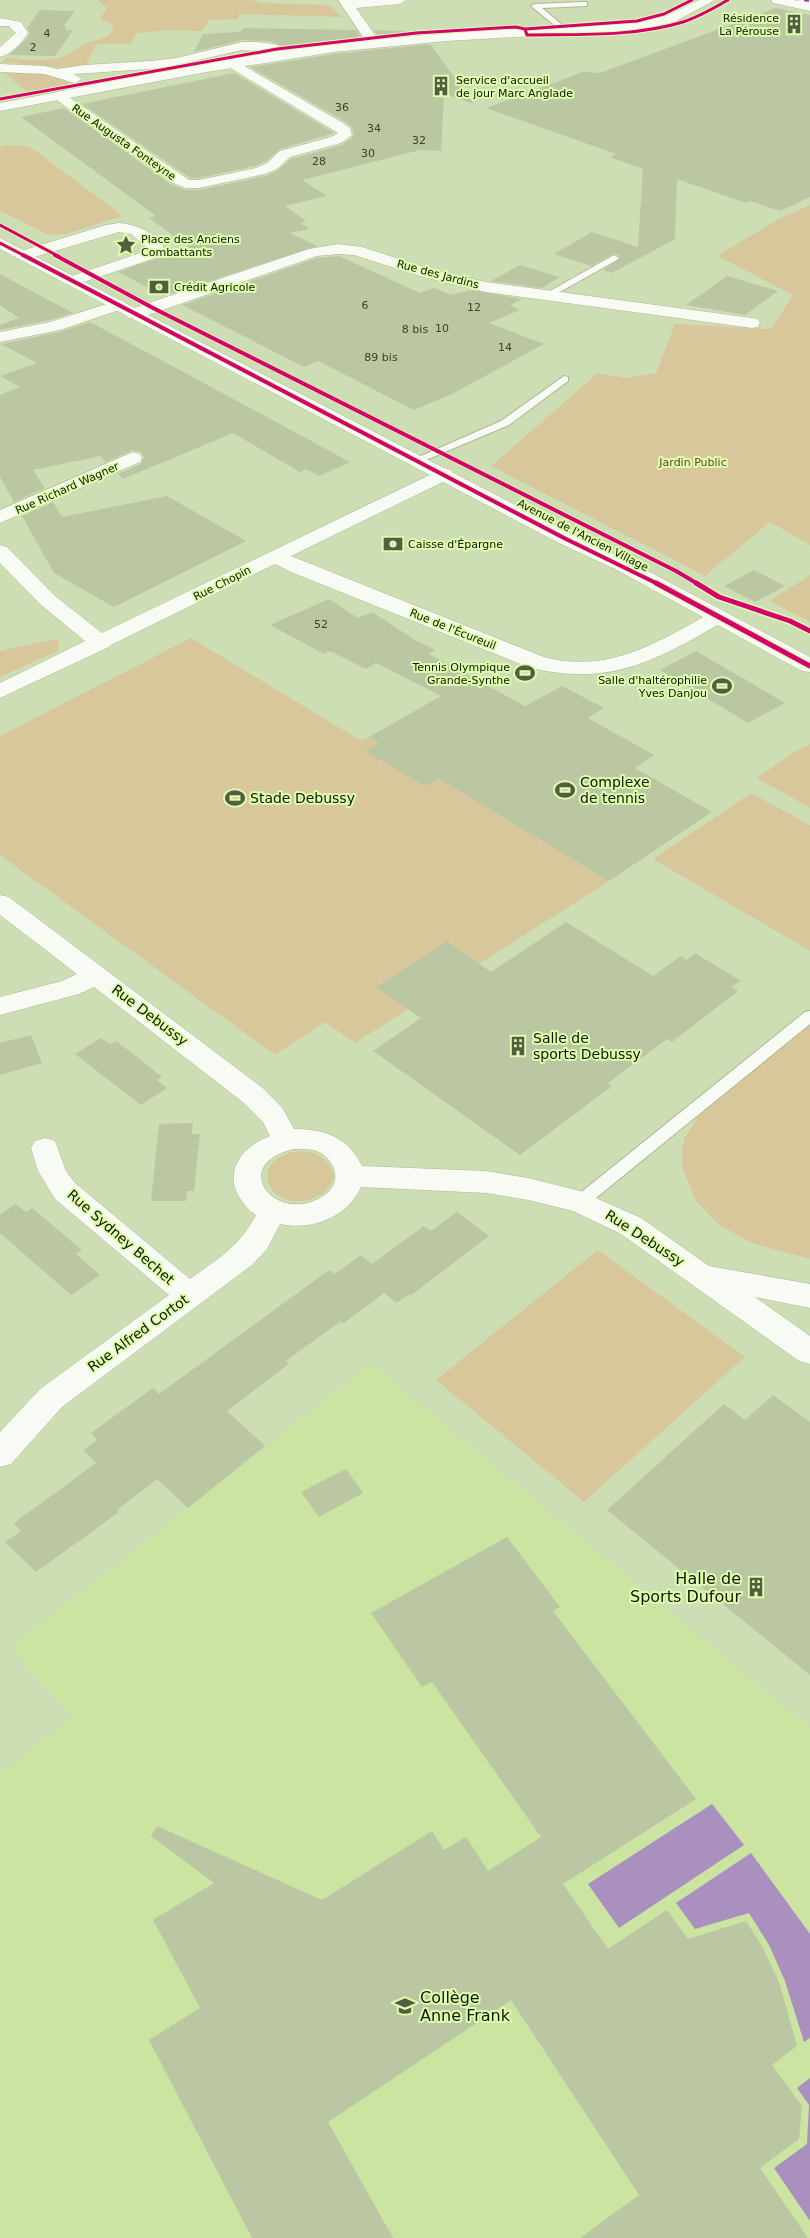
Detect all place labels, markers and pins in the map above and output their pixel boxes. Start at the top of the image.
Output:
place label: Résidence La Pérouse [719,12,779,38]
building icon: Résidence La Pérouse [783,13,805,35]
place label: Service d'accueil de jour Marc Anglade [456,74,573,100]
building icon: Service d'accueil de jour Marc Anglade [430,75,452,97]
place label: Place des Anciens Combattants [141,233,240,259]
place icon: Place des Anciens Combattants [115,234,137,256]
bank icon: Crédit Agricole [148,276,170,298]
place label: Crédit Agricole [174,281,255,294]
bank icon: Caisse d'Épargne [382,533,404,555]
place label: Caisse d'Épargne [408,538,503,551]
place label: Tennis Olympique Grande-Synthe [411,661,510,687]
sports icon: Tennis Olympique Grande-Synthe [514,662,536,684]
place label: Salle d'haltérophilie Yves Danjou [598,674,707,700]
sports icon: Salle d'haltérophilie Yves Danjou [711,675,733,697]
place label: Complexe de tennis [580,774,650,806]
sports icon: Complexe de tennis [554,779,576,801]
sports icon: Stade Debussy [224,787,246,809]
place label: Stade Debussy [250,790,355,806]
place label: Salle de sports Debussy [533,1030,641,1062]
building icon: Salle de sports Debussy [507,1035,529,1057]
place label: Halle de Sports Dufour [630,1569,741,1606]
building icon: Halle de Sports Dufour [745,1576,767,1598]
place label: Collège Anne Frank [420,1988,511,2025]
school or university icon: Collège Anne Frank [394,1995,416,2017]

